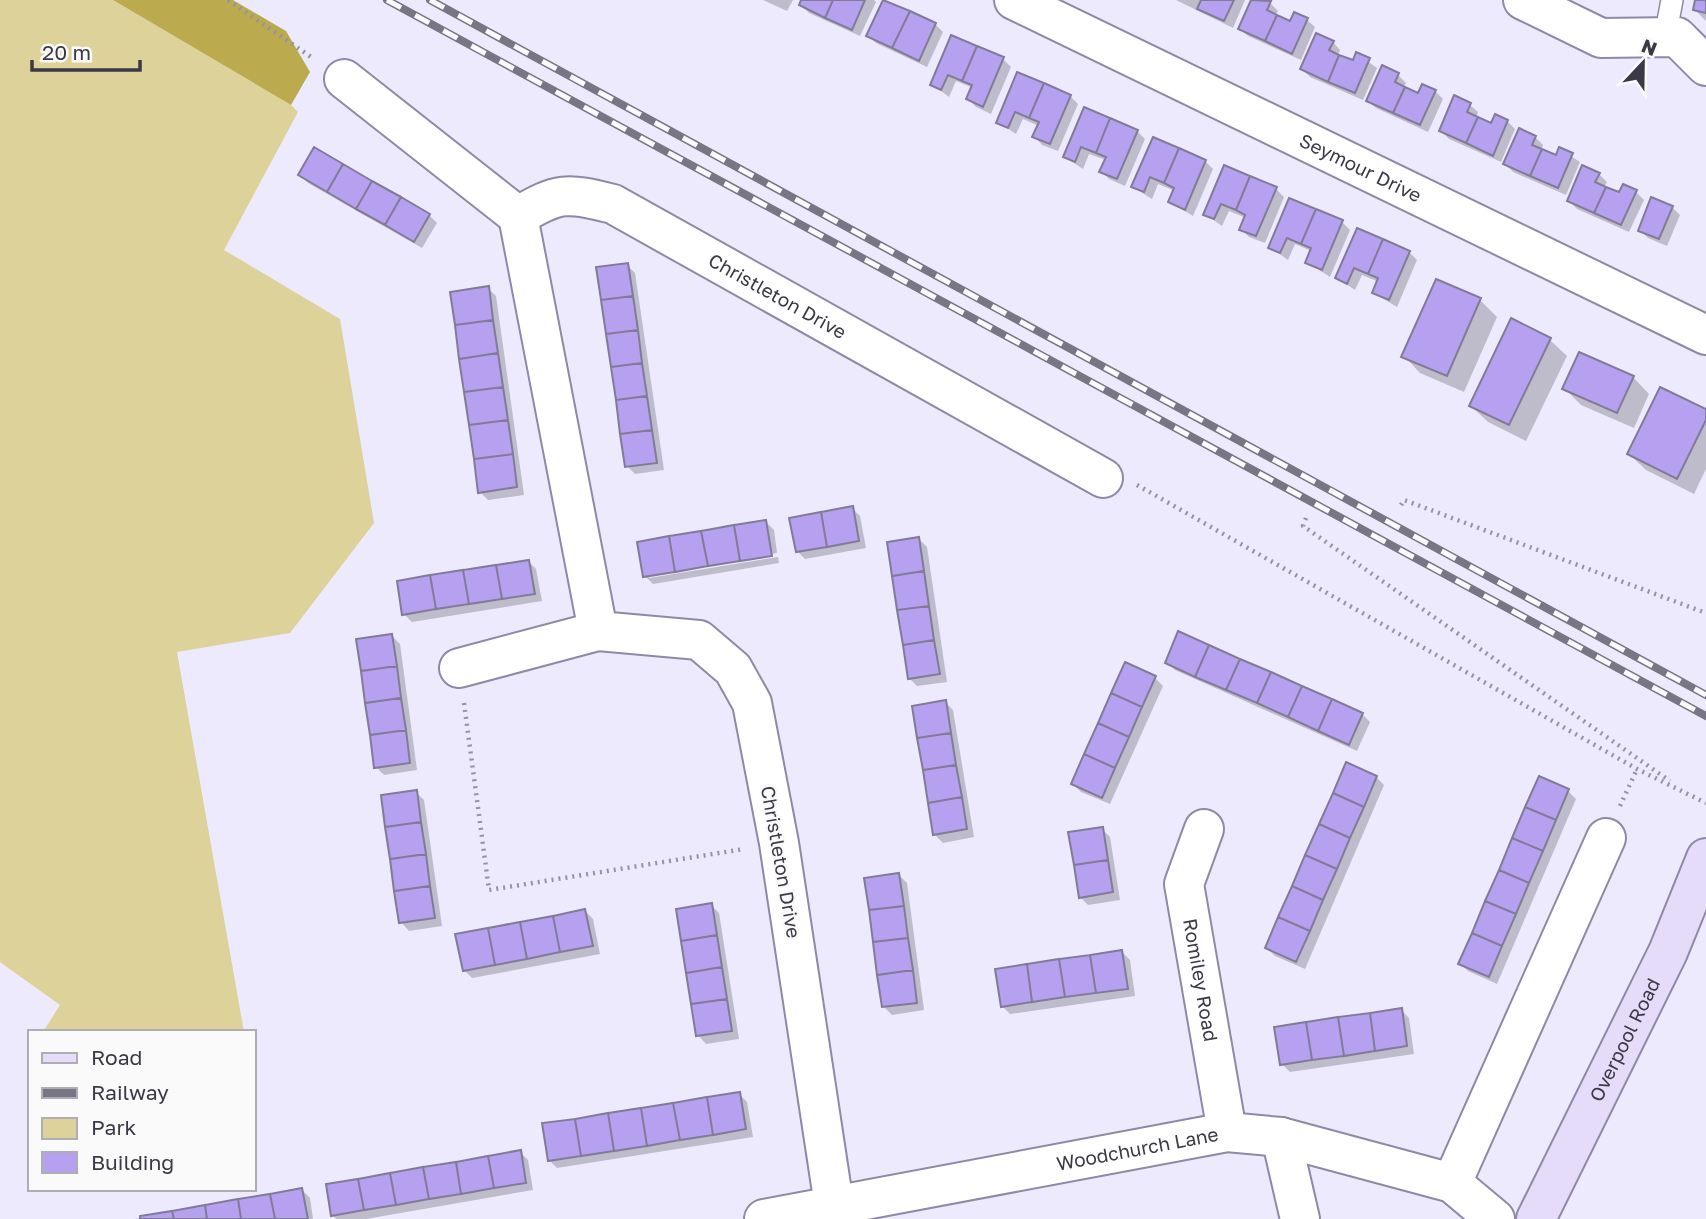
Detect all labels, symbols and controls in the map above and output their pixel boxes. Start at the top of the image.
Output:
scale bar [32,28,140,72]
north arrow [1608,28,1678,98]
text: N [1639,33,1661,60]
text: 20 m [42,39,91,65]
street label: Seymour Drive [1296,128,1425,207]
street label: Christleton Drive [705,248,851,343]
street label: Christleton Drive [757,784,806,940]
street label: Romiley Road [1179,917,1223,1043]
street label: Overpool Road [1584,974,1664,1105]
legend [28,1030,256,1191]
text: Road [91,1044,142,1070]
text: Railway [91,1079,169,1105]
text: Park [91,1114,137,1140]
street label: Woodchurch Lane [1055,1122,1220,1175]
text: Building [91,1149,174,1175]

